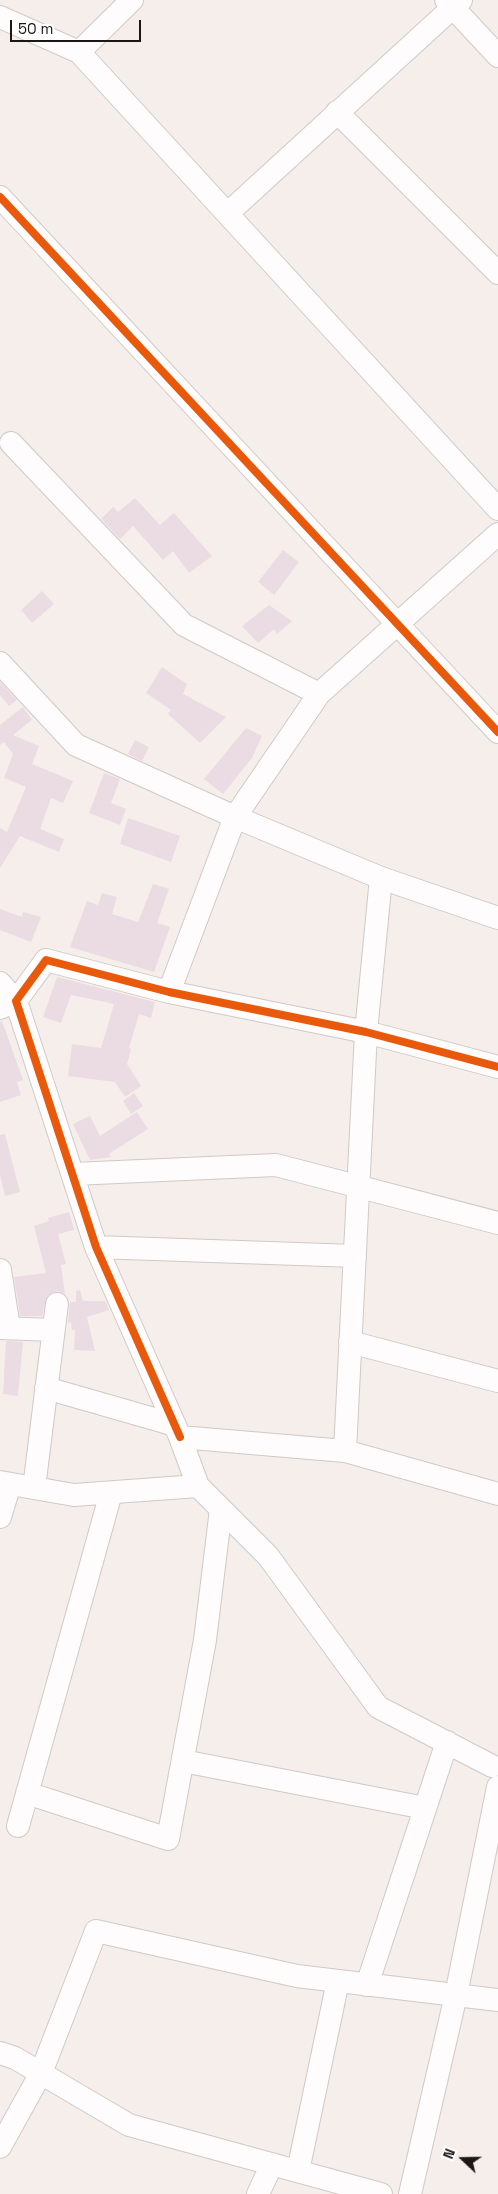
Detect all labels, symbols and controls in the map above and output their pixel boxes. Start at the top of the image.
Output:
scale bar [12,10,144,42]
text: 50 m [18,19,53,38]
north arrow [438,2134,488,2184]
text: N [439,2146,459,2161]

